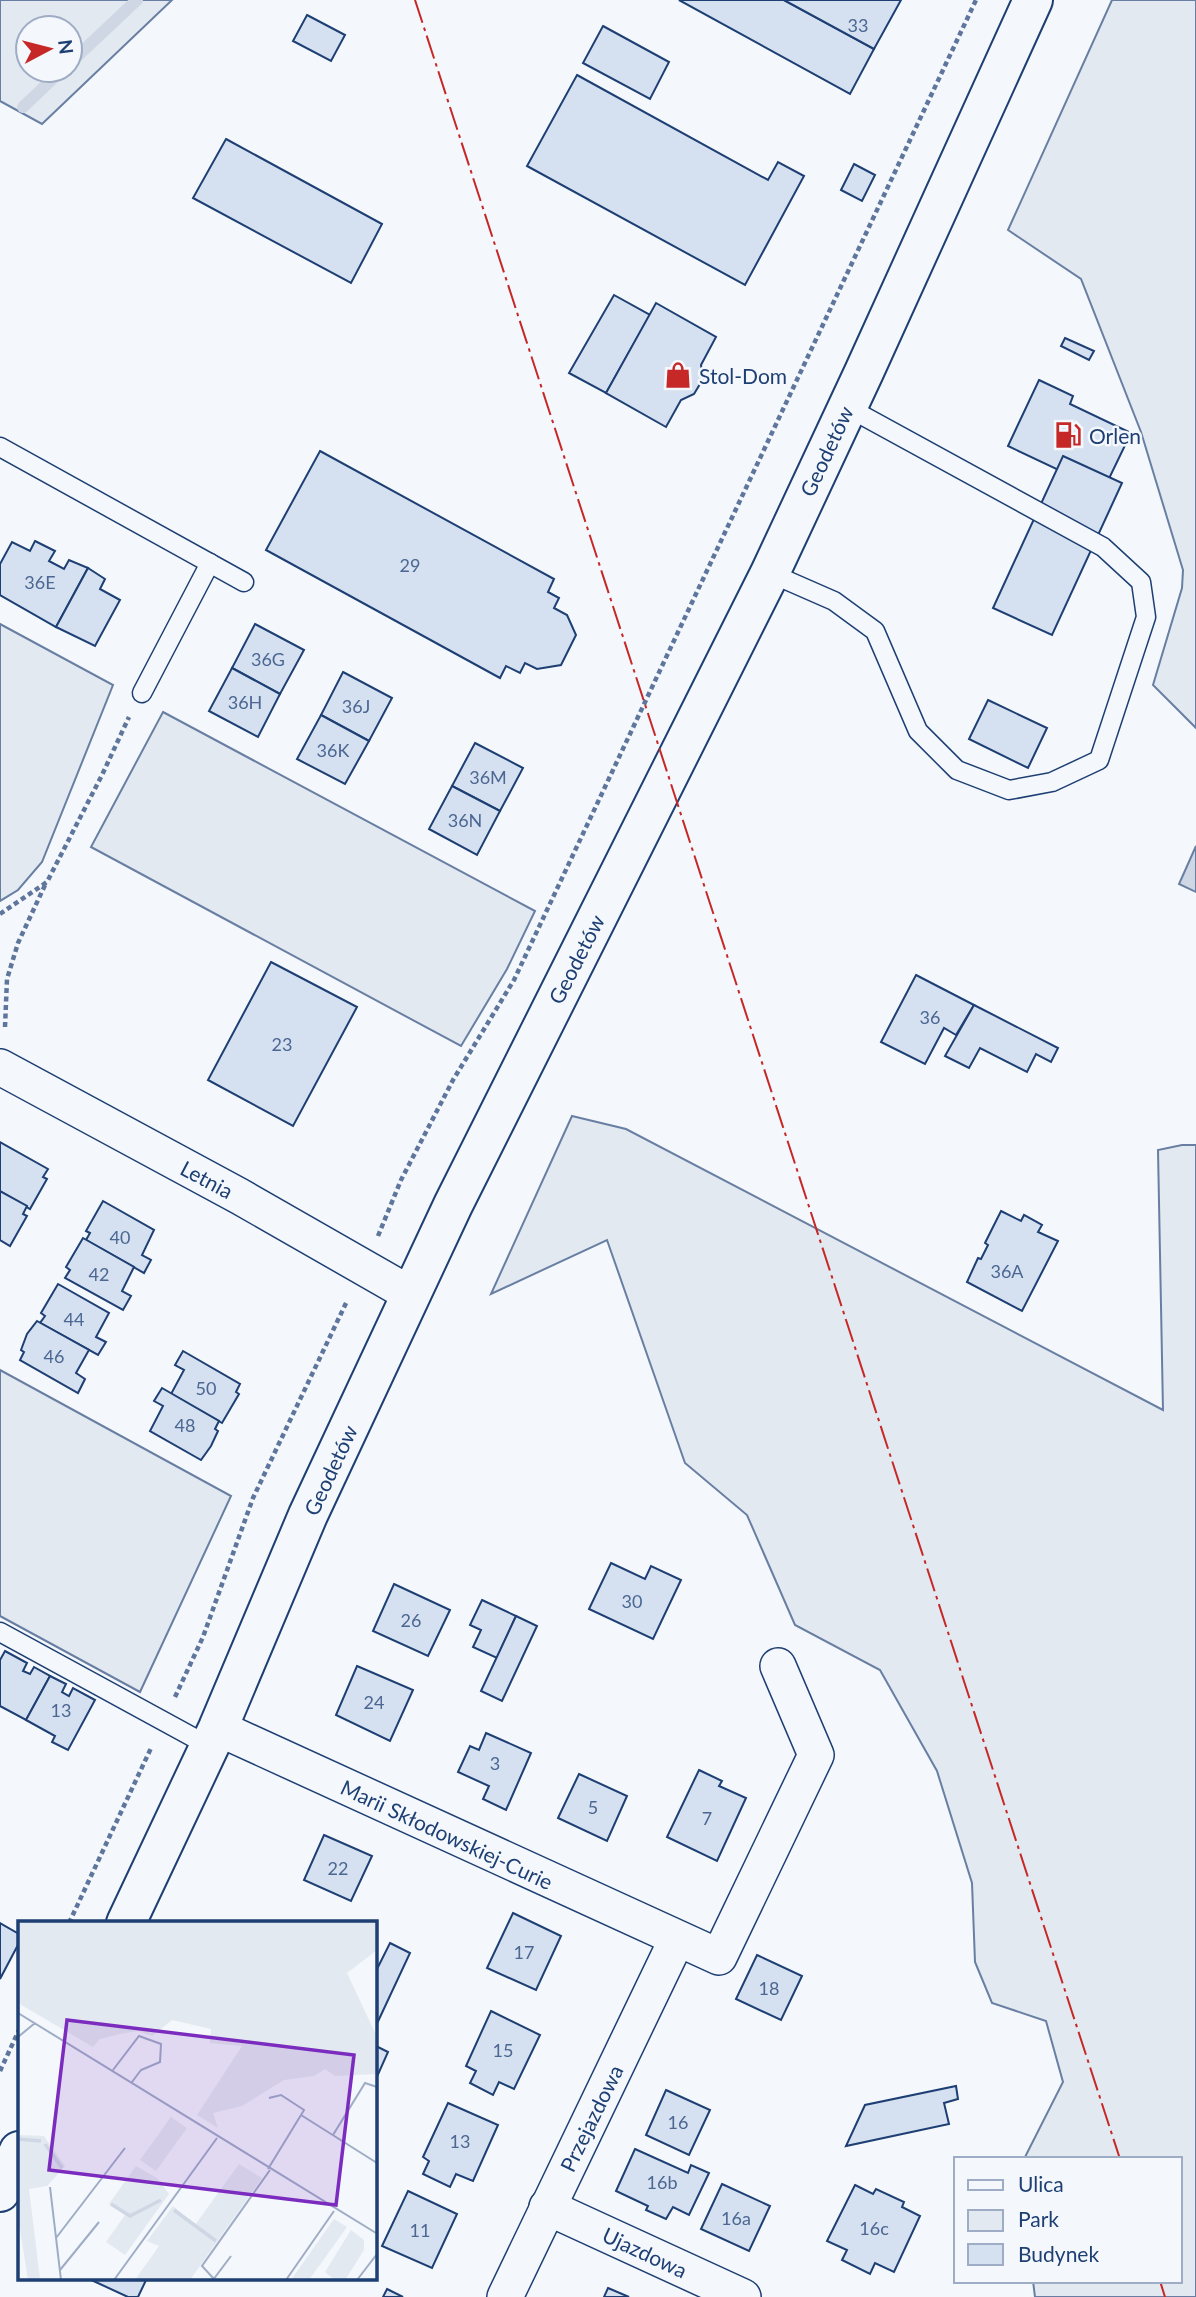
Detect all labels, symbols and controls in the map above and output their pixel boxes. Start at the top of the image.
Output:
north arrow [14,14,84,84]
house number: 33 [848,14,868,36]
text: N [54,38,79,56]
shop icon: Stol-Dom [663,360,693,390]
place label: Stol-Dom [699,363,787,388]
street label: Geodetów [794,401,858,500]
fuel station icon: Orlen [1053,420,1083,450]
place label: Orlen [1089,423,1141,448]
house number: 29 [400,554,420,576]
house number: 36E [24,571,56,593]
house number: 36G [251,648,285,670]
house number: 36H [228,691,262,713]
house number: 36J [342,695,370,717]
house number: 36K [317,739,349,761]
house number: 36M [469,766,507,788]
house number: 36N [448,809,482,831]
street label: Geodetów [543,910,609,1008]
house number: 36 [920,1006,940,1028]
house number: 23 [272,1033,292,1055]
street label: Letnia [177,1155,237,1203]
house number: 40 [110,1226,130,1248]
house number: 36A [990,1260,1024,1282]
house number: 42 [89,1263,109,1285]
house number: 44 [64,1308,84,1330]
house number: 46 [44,1345,64,1367]
house number: 50 [196,1377,216,1399]
house number: 48 [175,1414,195,1436]
street label: Geodetów [298,1420,362,1519]
house number: 30 [622,1590,642,1612]
house number: 26 [401,1609,421,1631]
house number: 24 [364,1691,384,1713]
house number: 13 [51,1699,71,1721]
house number: 3 [490,1752,500,1774]
street label: Marii Skłodowskiej-Curie [337,1774,557,1894]
house number: 5 [588,1796,598,1818]
house number: 7 [702,1807,712,1829]
house number: 22 [328,1857,348,1879]
inset map [18,1921,376,2280]
house number: 17 [514,1941,534,1963]
house number: 18 [759,1977,779,1999]
house number: 15 [493,2039,513,2061]
street label: Przejazdowa [554,2061,628,2175]
house number: 16 [668,2111,688,2133]
house number: 13 [450,2130,470,2152]
legend [954,2157,1182,2283]
house number: 16b [647,2171,677,2193]
text: Ulica [1018,2171,1064,2196]
text: Park [1018,2206,1059,2231]
house number: 16a [721,2207,751,2229]
house number: 16c [859,2217,889,2239]
house number: 11 [410,2219,430,2241]
street label: Ujazdowa [599,2222,691,2282]
text: Budynek [1018,2241,1099,2266]

